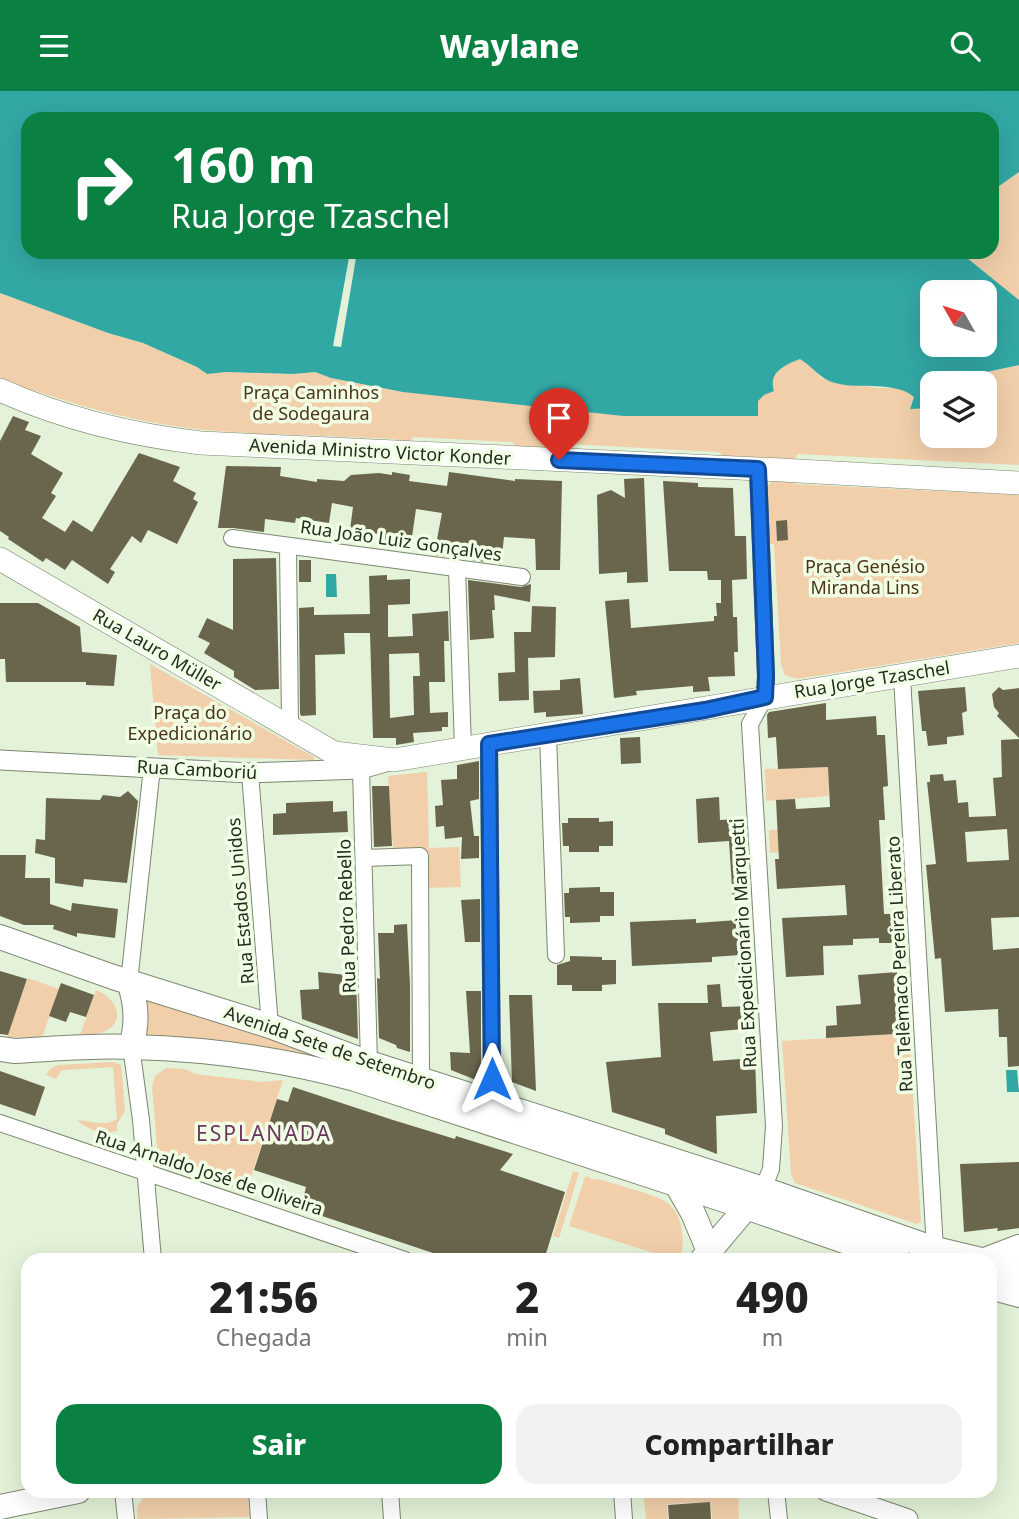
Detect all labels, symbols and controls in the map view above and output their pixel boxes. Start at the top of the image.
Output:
text: Waylane [440,24,579,67]
icon: menu [35,27,73,65]
icon: search [946,27,984,65]
text: 160 m [171,131,316,197]
icon: right [56,140,147,231]
text: Rua Jorge Tzaschel [171,194,450,237]
north arrow [920,280,998,357]
map controls [920,280,997,448]
button: layers [920,371,997,448]
park label: Praça Caminhos de Sodegaura [243,380,379,425]
pin [529,388,589,460]
icon: arrive [540,399,578,437]
street label: Avenida Ministro Victor Konder [248,432,512,470]
street label: Rua João Luiz Gonçalves [299,514,503,566]
park label: Praça Genésio Miranda Lins [805,554,925,599]
street label: Rua Lauro Müller [89,603,227,696]
street label: Rua Jorge Tzaschel [792,655,951,703]
park label: Praça do Expedicionário [128,700,252,745]
street label: Rua Camboriú [136,754,258,784]
street label: Rua Estados Unidos [221,817,259,985]
street label: Rua Expedicionário Marquetti [724,818,762,1069]
street label: Rua Telêmaco Pereira Liberato [880,835,918,1093]
street label: Rua Pedro Rebello [331,838,361,994]
street label: Avenida Sete de Setembro [221,1000,439,1095]
position arrow [455,1042,529,1116]
district label: ESPLANADA [196,1119,332,1147]
street label: Rua Arnaldo José de Oliveira [92,1124,326,1220]
text: 21:56 [209,1268,318,1325]
text: 2 [515,1268,539,1325]
text: 490 [736,1268,809,1325]
text: Chegada [216,1321,312,1353]
text: min [506,1321,548,1353]
text: m [762,1321,783,1353]
button: Sair [56,1404,502,1484]
button: Compartilhar [516,1404,962,1484]

